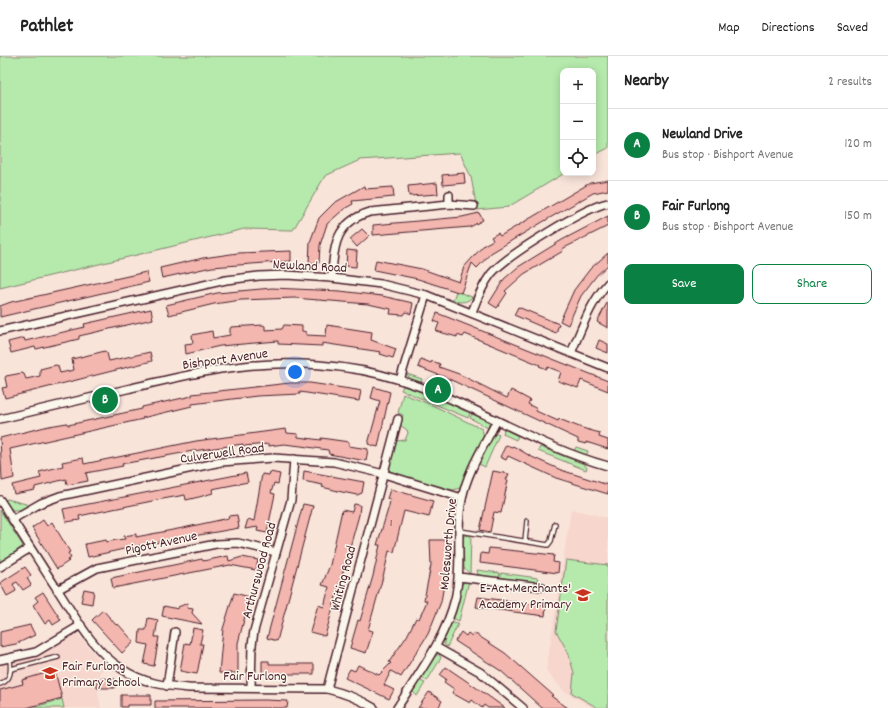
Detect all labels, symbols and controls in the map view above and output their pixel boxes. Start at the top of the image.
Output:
text: Pathlet [20,14,73,41]
text: Map [718,18,740,38]
text: Directions [762,18,815,38]
text: Saved [837,18,868,38]
map controls [560,68,596,176]
button: + [560,68,596,104]
text: Nearby [624,70,668,94]
text: 2 results [828,73,872,92]
button: − [560,104,596,140]
text: Newland Drive [662,124,743,146]
text: A [633,135,641,154]
text: 120 m [844,135,872,154]
button: locate [560,140,596,176]
text: Bus stop · Bishport Avenue [662,146,793,165]
text: Fair Furlong [662,196,730,218]
text: B [634,207,640,226]
text: 150 m [844,207,872,226]
text: Bus stop · Bishport Avenue [662,218,793,237]
street label: Newland Road [272,255,348,279]
button: Save [624,264,744,304]
button: Share [752,264,872,304]
street label: Bishport Avenue [181,344,269,376]
your location [285,362,305,382]
pin: A [425,375,451,405]
pin: B [92,385,118,415]
street label: Culverwell Road [179,438,266,470]
street label: Molesworth Drive [435,497,463,591]
house number: 1 [390,515,392,532]
street label: Arthurswood Road [237,520,282,621]
street label: Pigott Avenue [124,527,199,561]
street label: Whiting Road [326,544,362,613]
place label: E-Act Merchants' Academy Primary [479,579,571,615]
school or university icon: E-Act Merchants' Academy Primary [574,586,592,604]
place label: Fair Furlong Primary School [62,657,141,693]
school or university icon: Fair Furlong Primary School [41,664,59,682]
street label: Fair Furlong [223,667,287,687]

